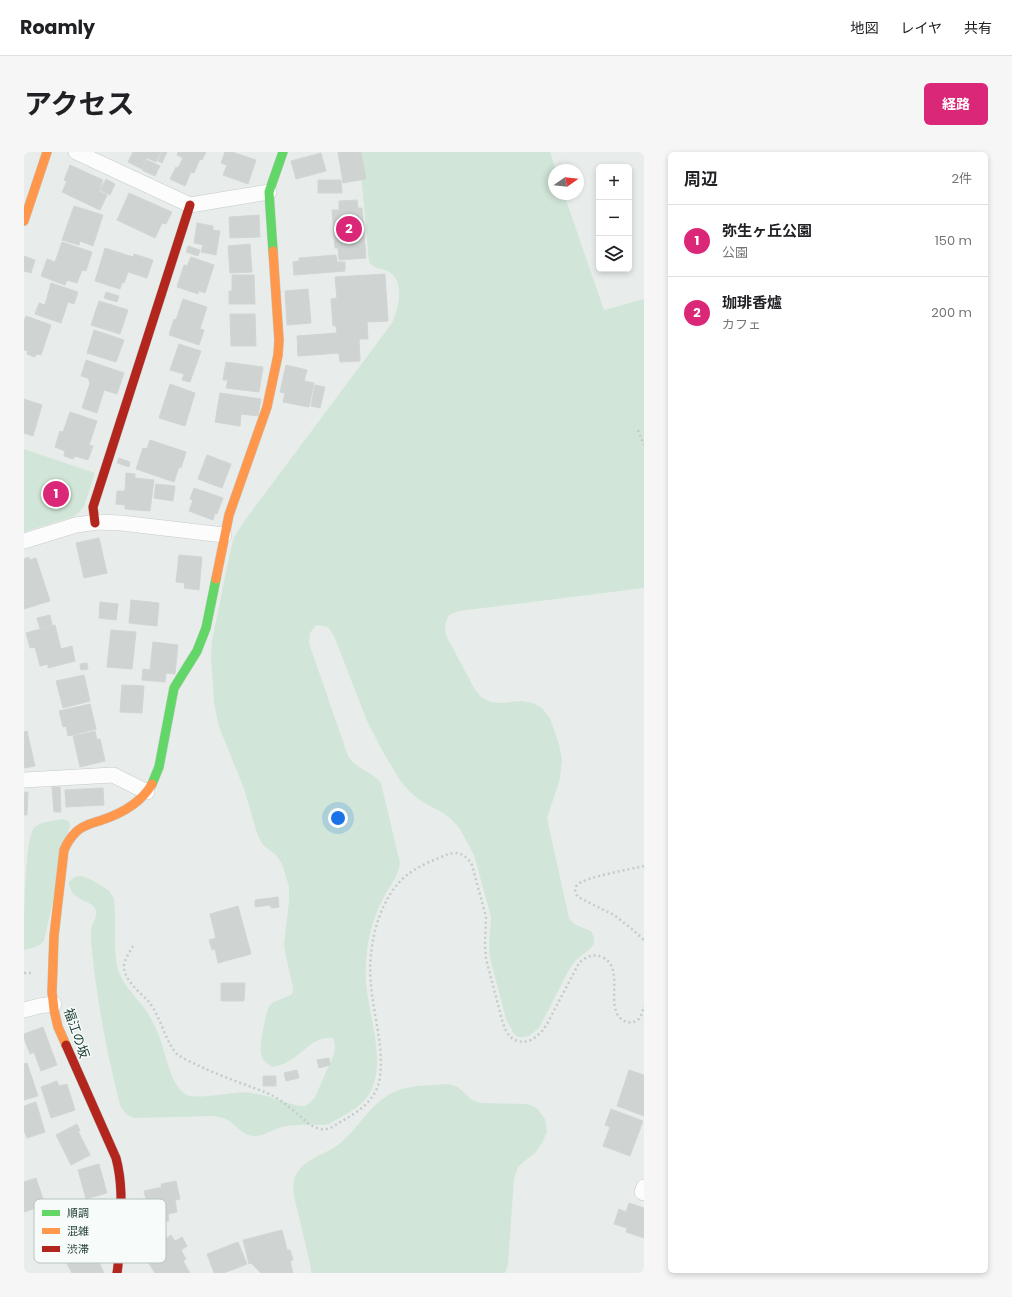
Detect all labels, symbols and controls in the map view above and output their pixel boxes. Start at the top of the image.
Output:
text: Roamly [20,14,95,41]
text: 地図 [850,18,878,38]
text: レイヤ [900,18,942,38]
text: 共有 [964,18,992,38]
button: 経路 [924,83,988,125]
text: アクセス [24,85,135,124]
north arrow [548,164,584,200]
map controls [596,164,632,272]
button: + [596,164,632,200]
text: 周辺 [684,167,718,191]
text: 2件 [952,169,972,188]
button: − [596,200,632,236]
pin: 2 [336,214,362,244]
text: 弥生ヶ丘公園 [722,220,812,241]
text: 1 [695,231,699,250]
text: 150 m [935,231,972,250]
button: layers [596,236,632,272]
text: 公園 [722,243,748,262]
text: 珈琲香爐 [722,292,782,313]
text: 2 [693,303,701,322]
text: 200 m [931,303,972,322]
text: カフェ [722,315,761,334]
pin: 1 [43,479,69,509]
your location [328,808,348,828]
street label: 福江の坂 [59,1005,94,1061]
legend [34,1199,166,1263]
text: 順調 [67,1205,89,1221]
text: 混雑 [67,1223,89,1239]
text: 渋滞 [67,1241,89,1257]

